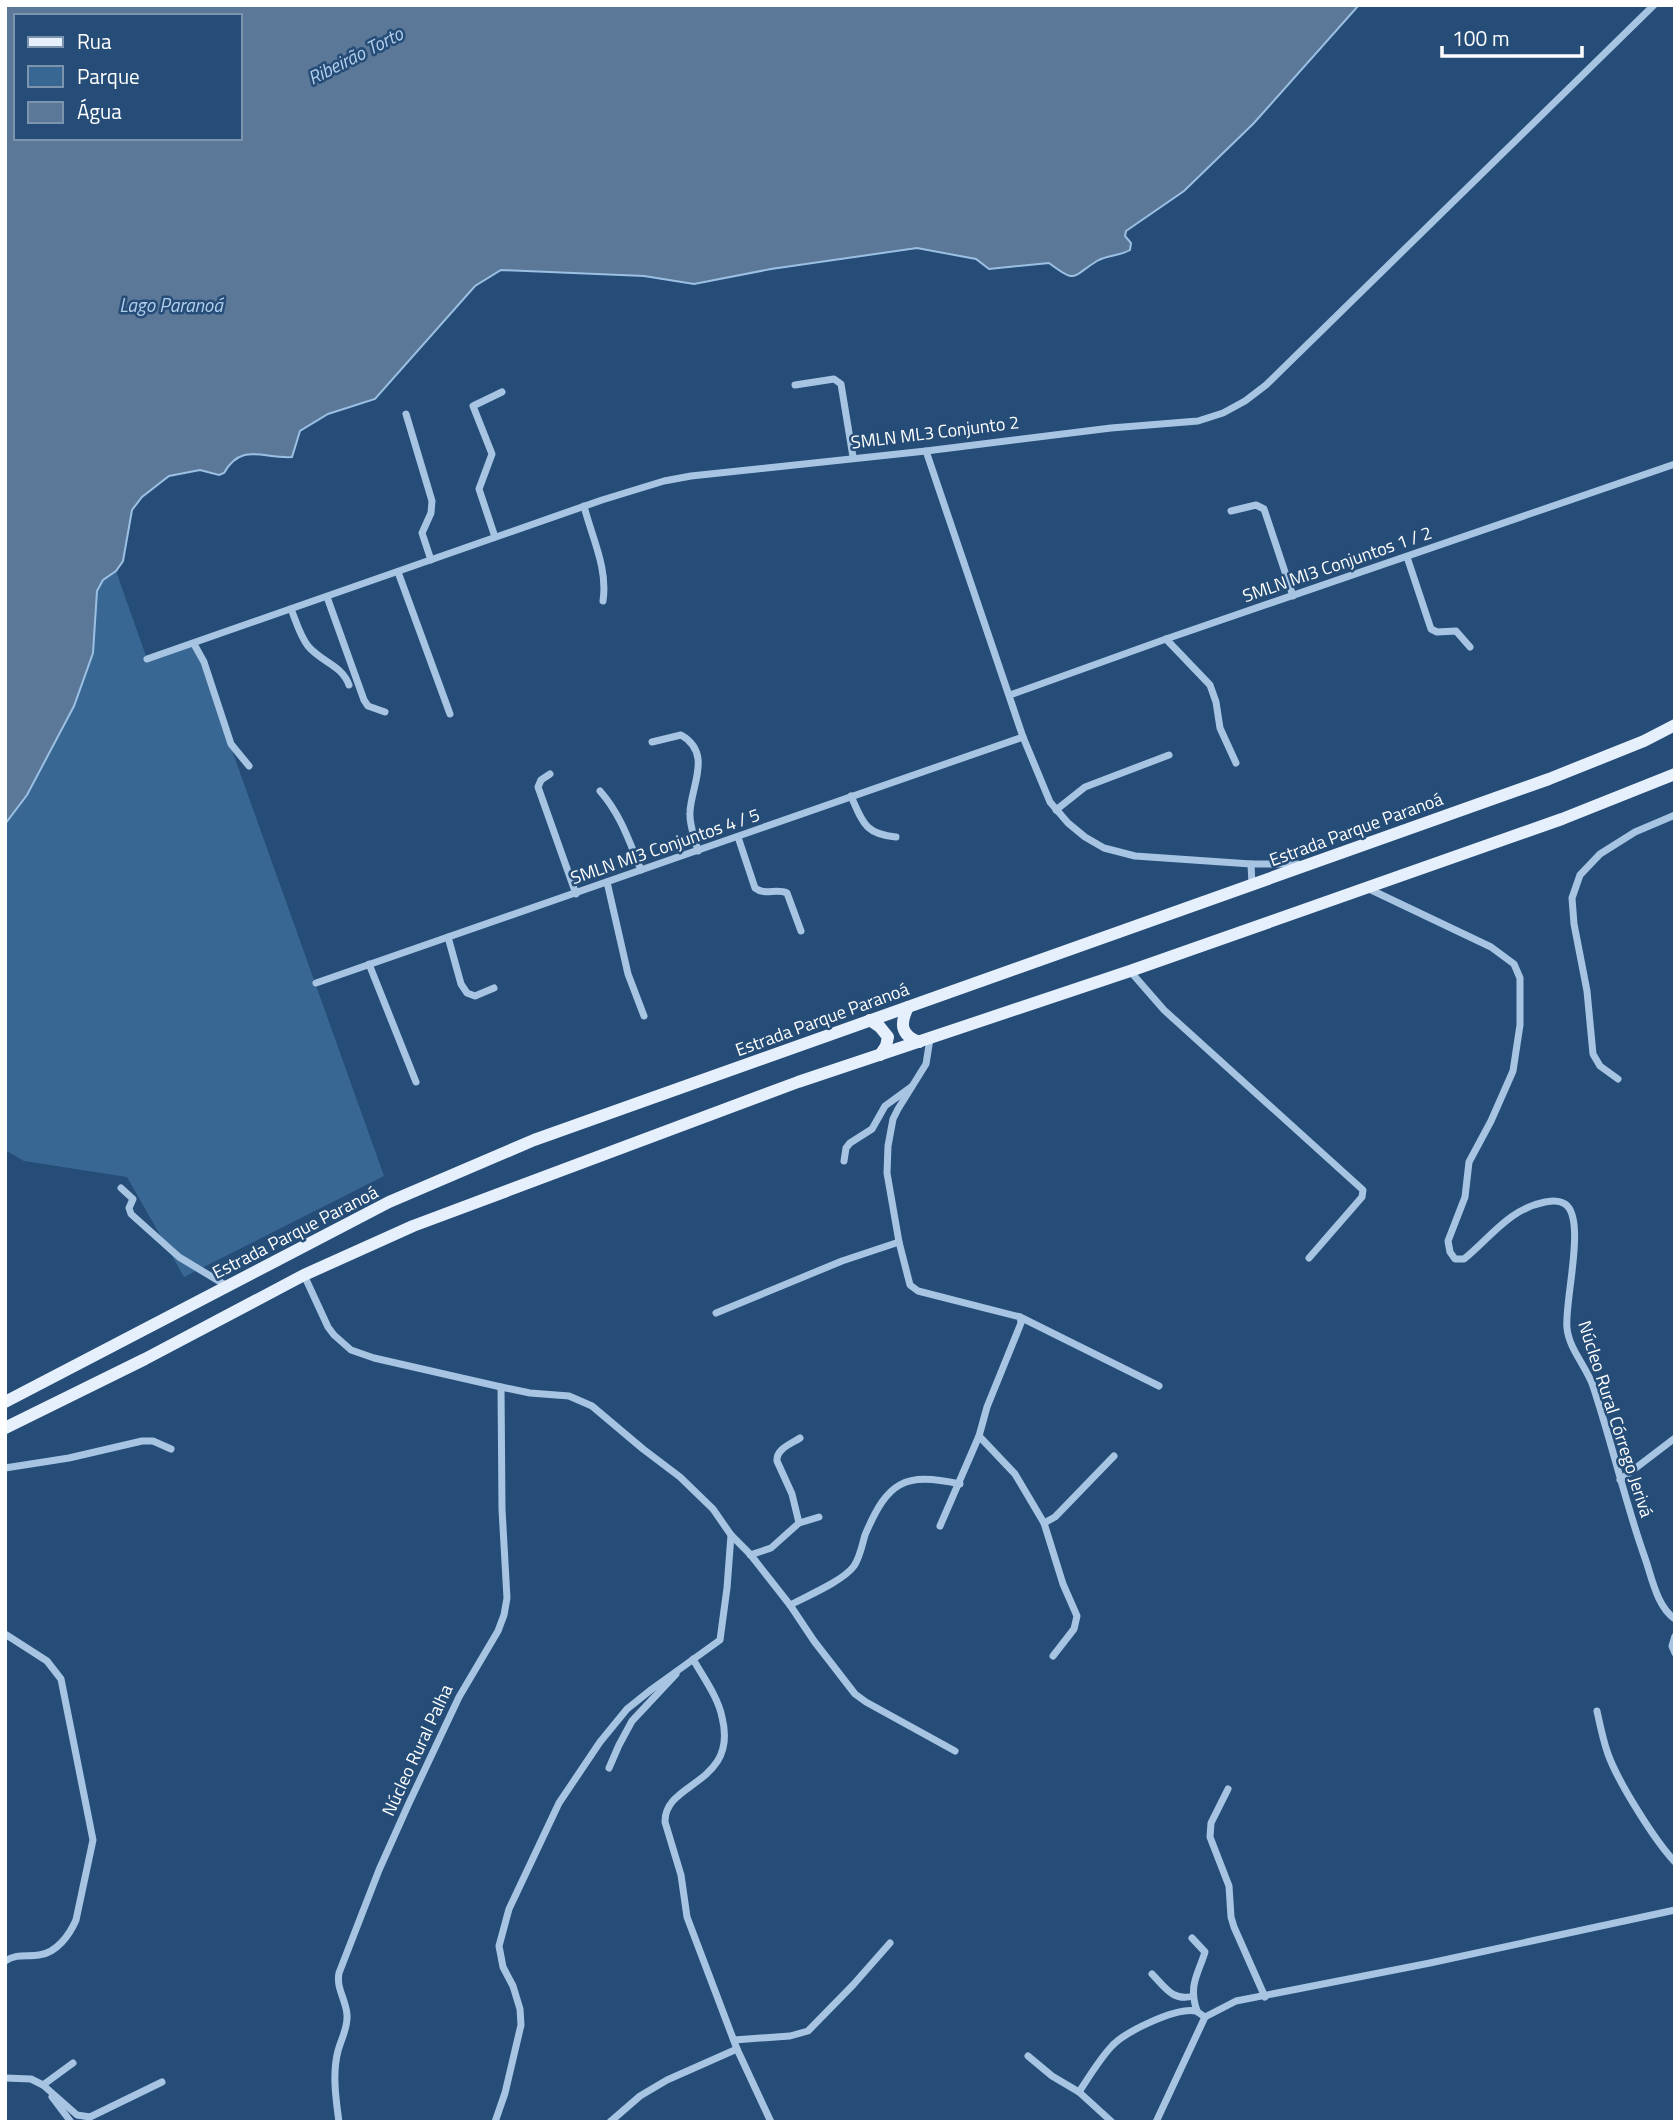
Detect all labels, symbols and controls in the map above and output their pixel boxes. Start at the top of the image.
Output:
legend [14,14,242,140]
scale bar [1442,14,1582,58]
water label: Ribeirão Torto [302,18,408,91]
text: 100 m [1452,22,1509,54]
text: Rua [77,25,112,57]
text: Parque [77,60,140,92]
text: Água [77,95,122,127]
water label: Lago Paranoá [119,290,224,319]
street label: SMLN ML3 Conjunto 2 [849,408,1021,456]
street label: SMLN MI3 Conjuntos 1 / 2 [1239,519,1435,609]
street label: Estrada Parque Paranoá [1265,785,1447,873]
street label: SMLN MI3 Conjuntos 4 / 5 [567,801,763,891]
street label: Estrada Parque Paranoá [731,975,913,1063]
street label: Estrada Parque Paranoá [207,1178,383,1286]
street label: Núcleo Rural Córrego Jerivá [1571,1317,1661,1521]
street label: Núcleo Rural Palha [375,1680,459,1820]

